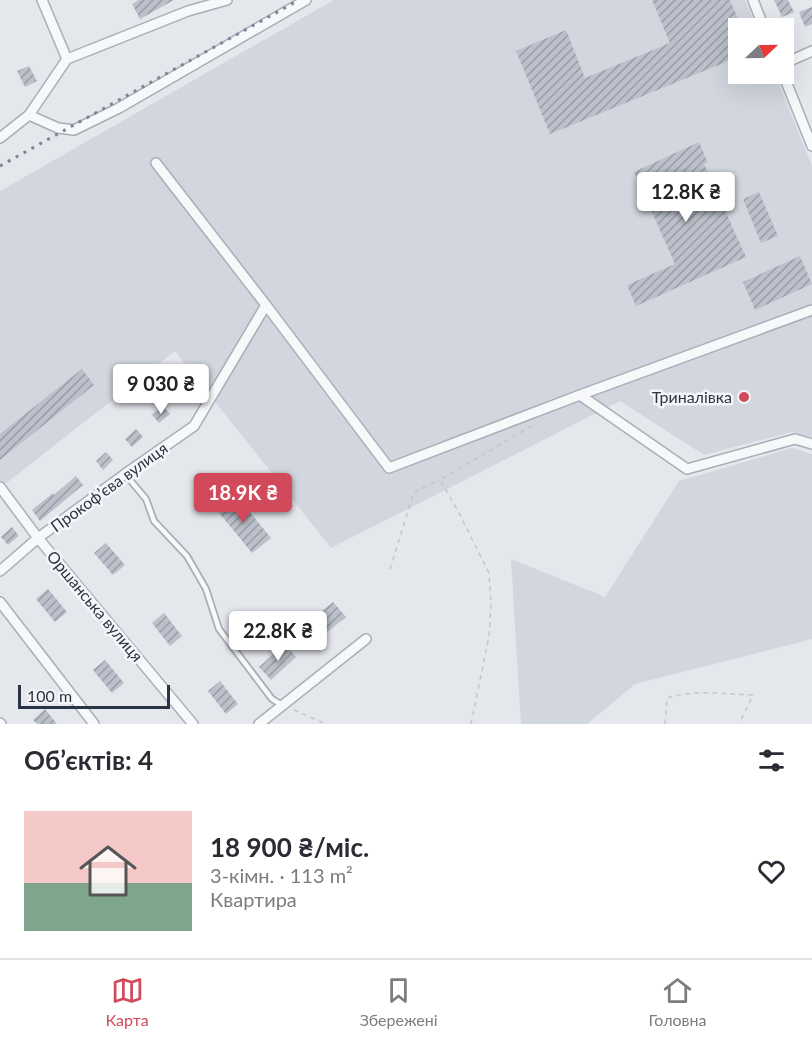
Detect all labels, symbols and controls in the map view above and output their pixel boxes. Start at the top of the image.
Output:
north arrow [728,18,794,84]
map controls [728,18,794,84]
pin: 12.8K ₴ [631,172,741,223]
text: 12.8K ₴ [651,179,721,203]
pin: 9 030 ₴ [106,364,216,415]
text: 9 030 ₴ [127,371,195,395]
place label: Триналівка [652,387,732,406]
marker: Триналівка [737,390,751,404]
street label: Прокоф’єва вулиця [47,438,171,535]
pin: 18.9K ₴ [188,473,298,524]
text: 18.9K ₴ [208,480,278,504]
street label: Оршанська вулиця [44,546,147,665]
pin: 22.8K ₴ [223,611,333,662]
text: 22.8K ₴ [243,618,313,642]
scale bar [18,682,170,710]
text: 100 m [27,686,72,705]
text: Об’єктів: 4 [24,744,153,776]
icon: filters [755,744,788,777]
text: 18 900 ₴/міс. [210,831,369,863]
icon: home [72,835,144,907]
icon: heart [755,855,788,888]
text: 3-кімн. · 113 m² [210,863,353,887]
text: Квартира [210,887,297,911]
tab: Карта [105,974,149,1029]
tab: Збережені [360,974,438,1029]
tab: Головна [648,974,707,1029]

